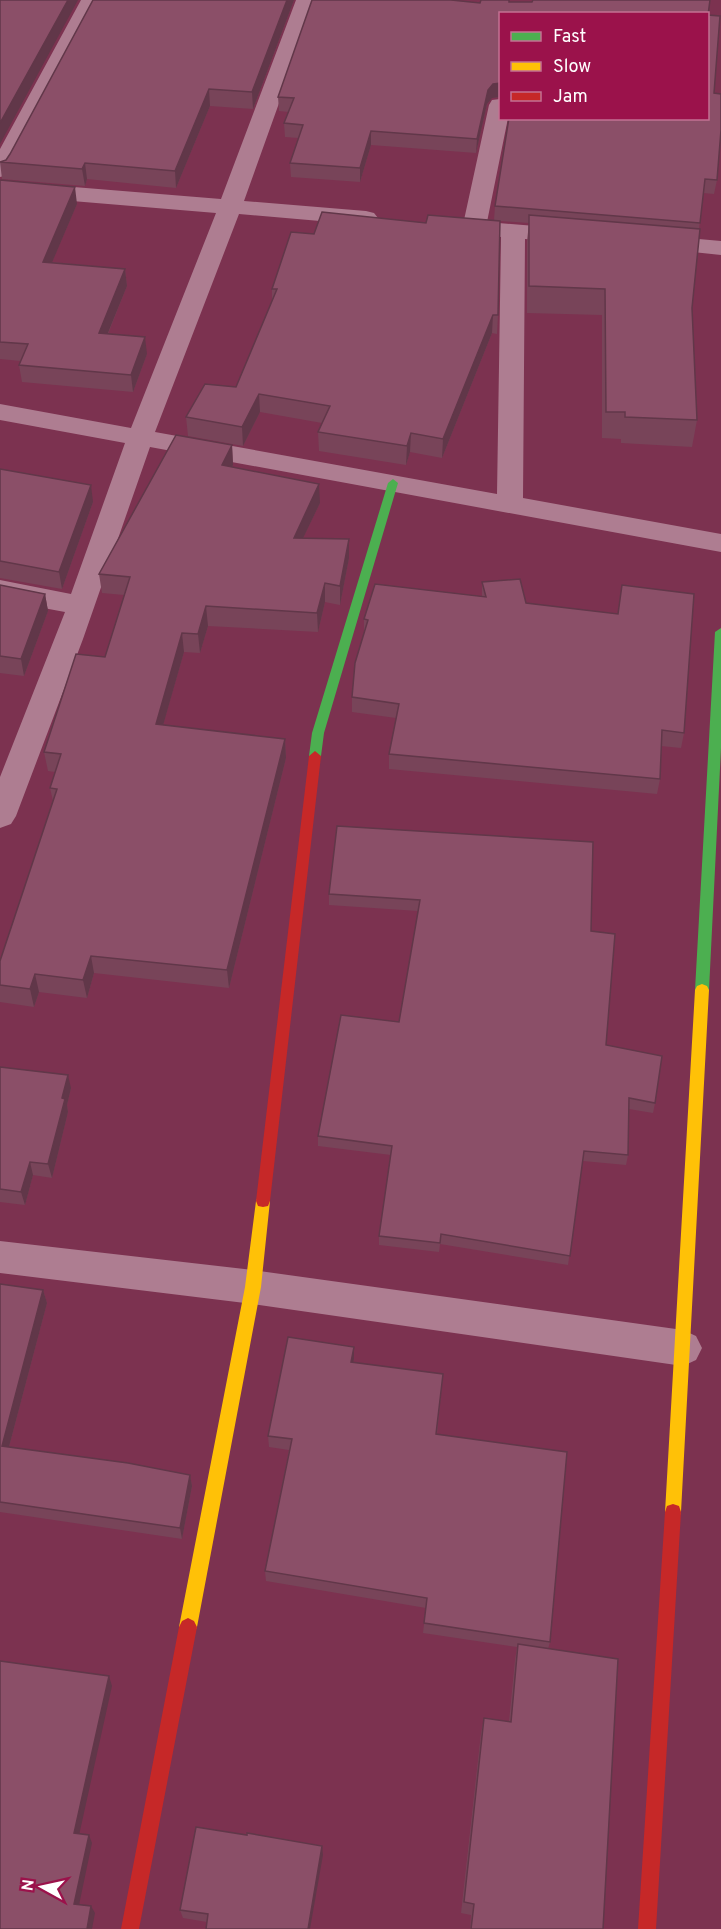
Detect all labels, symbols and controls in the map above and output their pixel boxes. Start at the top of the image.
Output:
legend [499,12,709,120]
text: Fast [553,26,586,49]
text: Slow [553,56,591,79]
text: Jam [553,86,588,109]
north arrow [12,1857,72,1917]
text: N [18,1878,40,1892]

